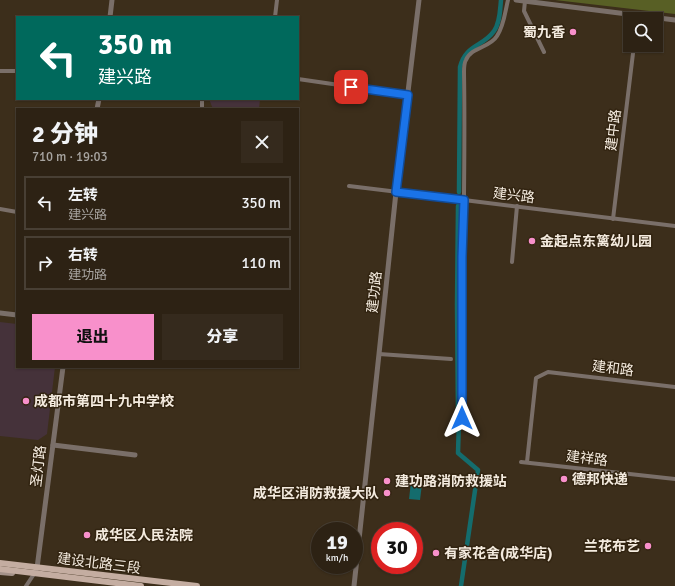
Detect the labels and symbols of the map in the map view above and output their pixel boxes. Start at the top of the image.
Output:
place label: 蜀九香 [523,24,565,41]
marker: 蜀九香 [568,27,578,37]
pin [334,70,368,104]
street label: 建中路 [603,108,624,152]
street label: 建兴路 [492,185,536,206]
place label: 金起点东篱幼儿园 [540,233,652,250]
marker: 金起点东篱幼儿园 [527,236,537,246]
street label: 建功路 [364,270,385,314]
street label: 建和路 [591,358,635,379]
place label: 成都市第四十九中学校 [34,393,174,410]
marker: 成都市第四十九中学校 [21,396,31,406]
position arrow [441,397,483,439]
street label: 圣灯路 [28,444,49,488]
street label: 建祥路 [565,448,609,469]
place label: 德邦快递 [572,471,628,488]
place label: 建功路消防救援站 [395,473,507,490]
marker: 德邦快递 [559,474,569,484]
marker: 建功路消防救援站 [382,476,392,486]
place label: 成华区消防救援大队 [253,485,379,502]
marker: 成华区消防救援大队 [382,488,392,498]
speed limit sign: 30 [371,522,423,574]
place label: 成华区人民法院 [95,527,193,544]
marker: 成华区人民法院 [82,530,92,540]
place label: 兰花布艺 [584,538,640,555]
marker: 兰花布艺 [643,541,653,551]
place label: 有家花舍(成华店) [444,545,553,562]
marker: 有家花舍(成华店) [431,548,441,558]
street label: 建设北路三段 [56,550,142,577]

